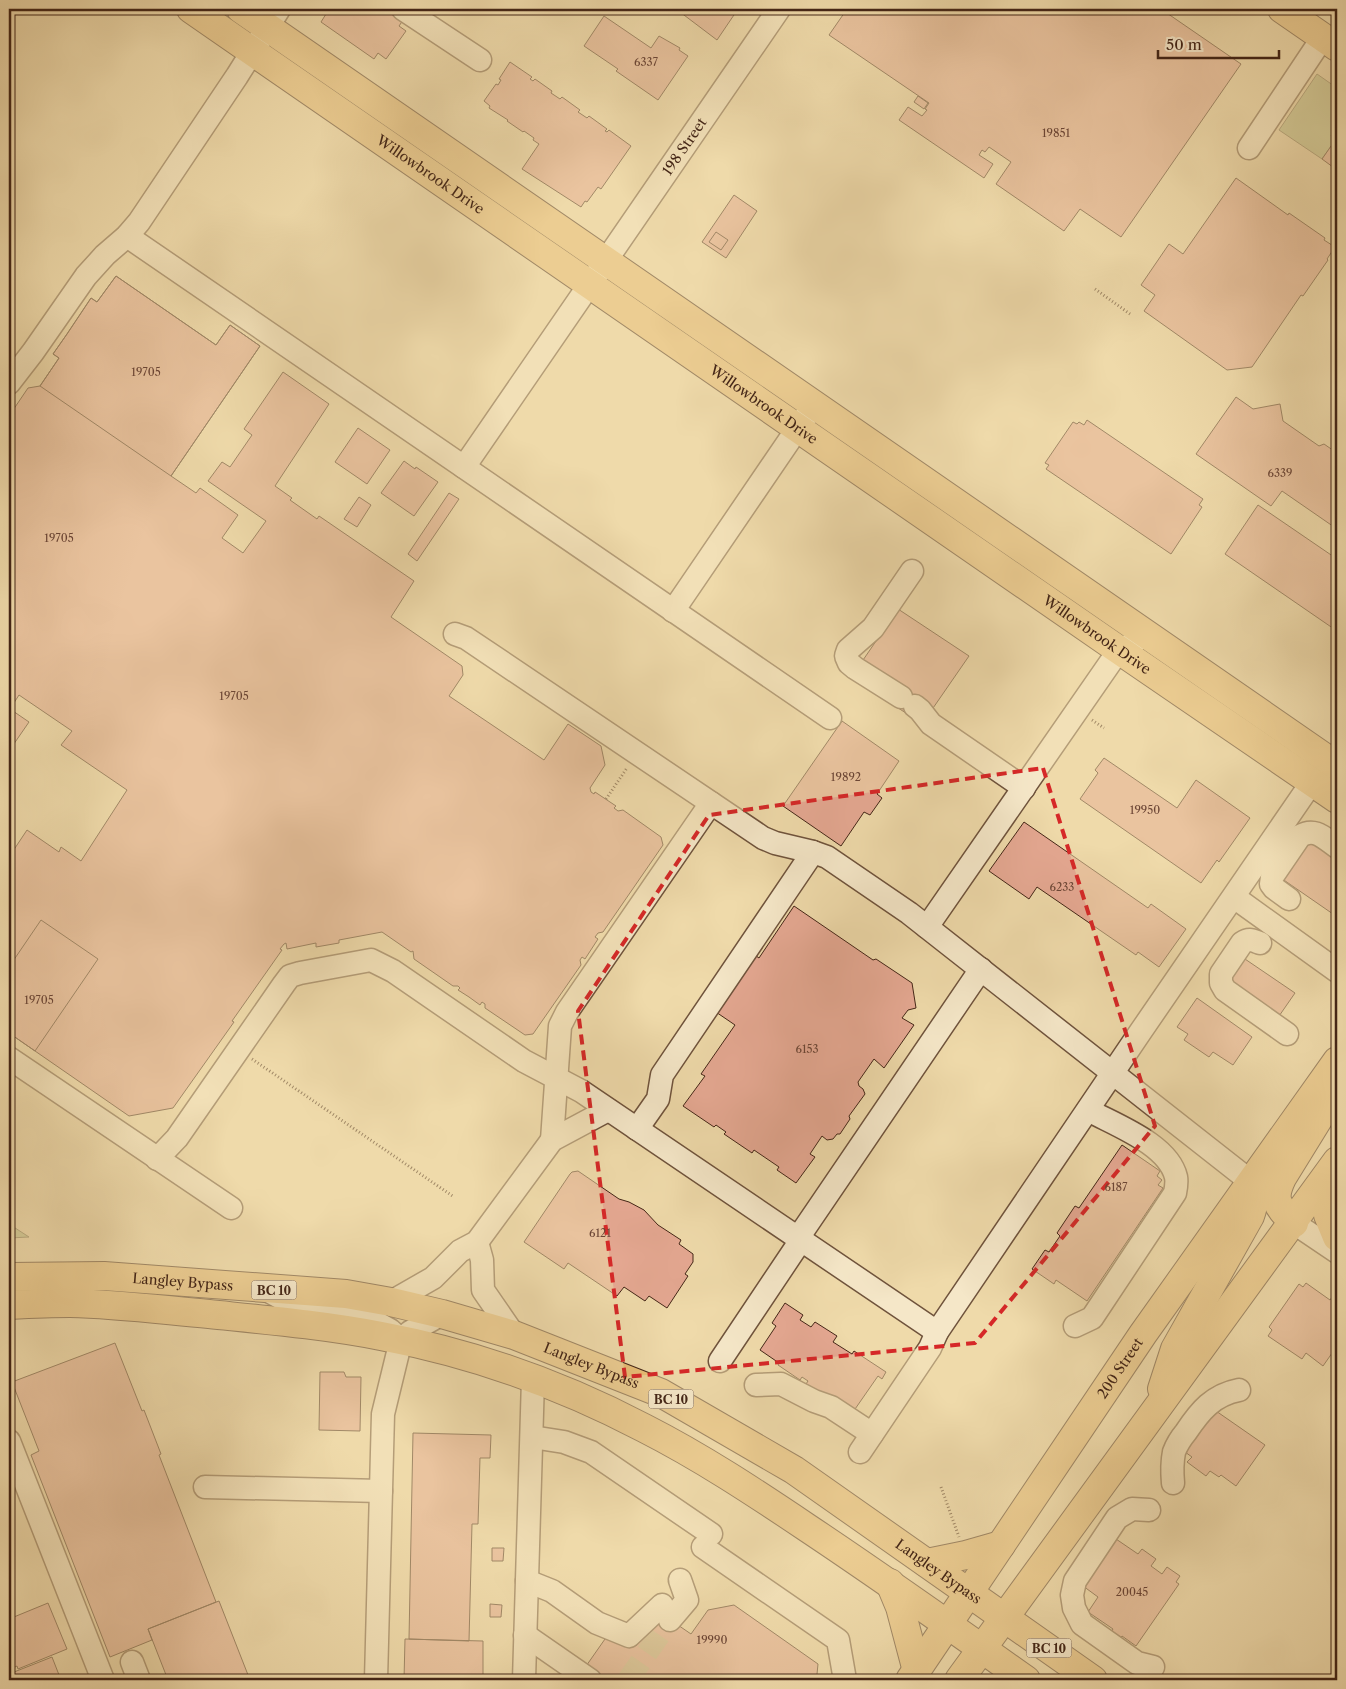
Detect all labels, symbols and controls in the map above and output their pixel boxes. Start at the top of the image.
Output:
scale bar [1158,28,1280,60]
text: 50 m [1166,35,1202,54]
house number: 6337 [634,55,659,69]
street label: 198 Street [658,114,710,179]
house number: 19851 [1042,126,1070,140]
street label: Willowbrook Drive [372,130,488,218]
street label: Willowbrook Drive [705,360,821,448]
house number: 19705 [131,365,161,379]
house number: 6339 [1268,466,1293,480]
house number: 19705 [44,531,74,545]
street label: Willowbrook Drive [1039,591,1154,678]
house number: 19705 [219,689,249,703]
house number: 19892 [831,770,861,784]
house number: 19950 [1130,803,1160,817]
house number: 6233 [1050,880,1074,894]
house number: 19705 [24,993,54,1007]
house number: 6153 [795,1042,819,1056]
house number: 6187 [1104,1180,1128,1194]
house number: 6121 [589,1226,611,1240]
street label: Langley Bypass [132,1269,234,1295]
road number: BC 10 [252,1280,296,1300]
street label: 200 Street [1093,1334,1147,1402]
street label: Langley Bypass [541,1339,642,1392]
road number: BC 10 [648,1390,694,1408]
street label: Langley Bypass [892,1535,985,1608]
house number: 20045 [1116,1585,1148,1599]
house number: 19990 [697,1633,727,1647]
road number: BC 10 [1026,1639,1072,1658]

